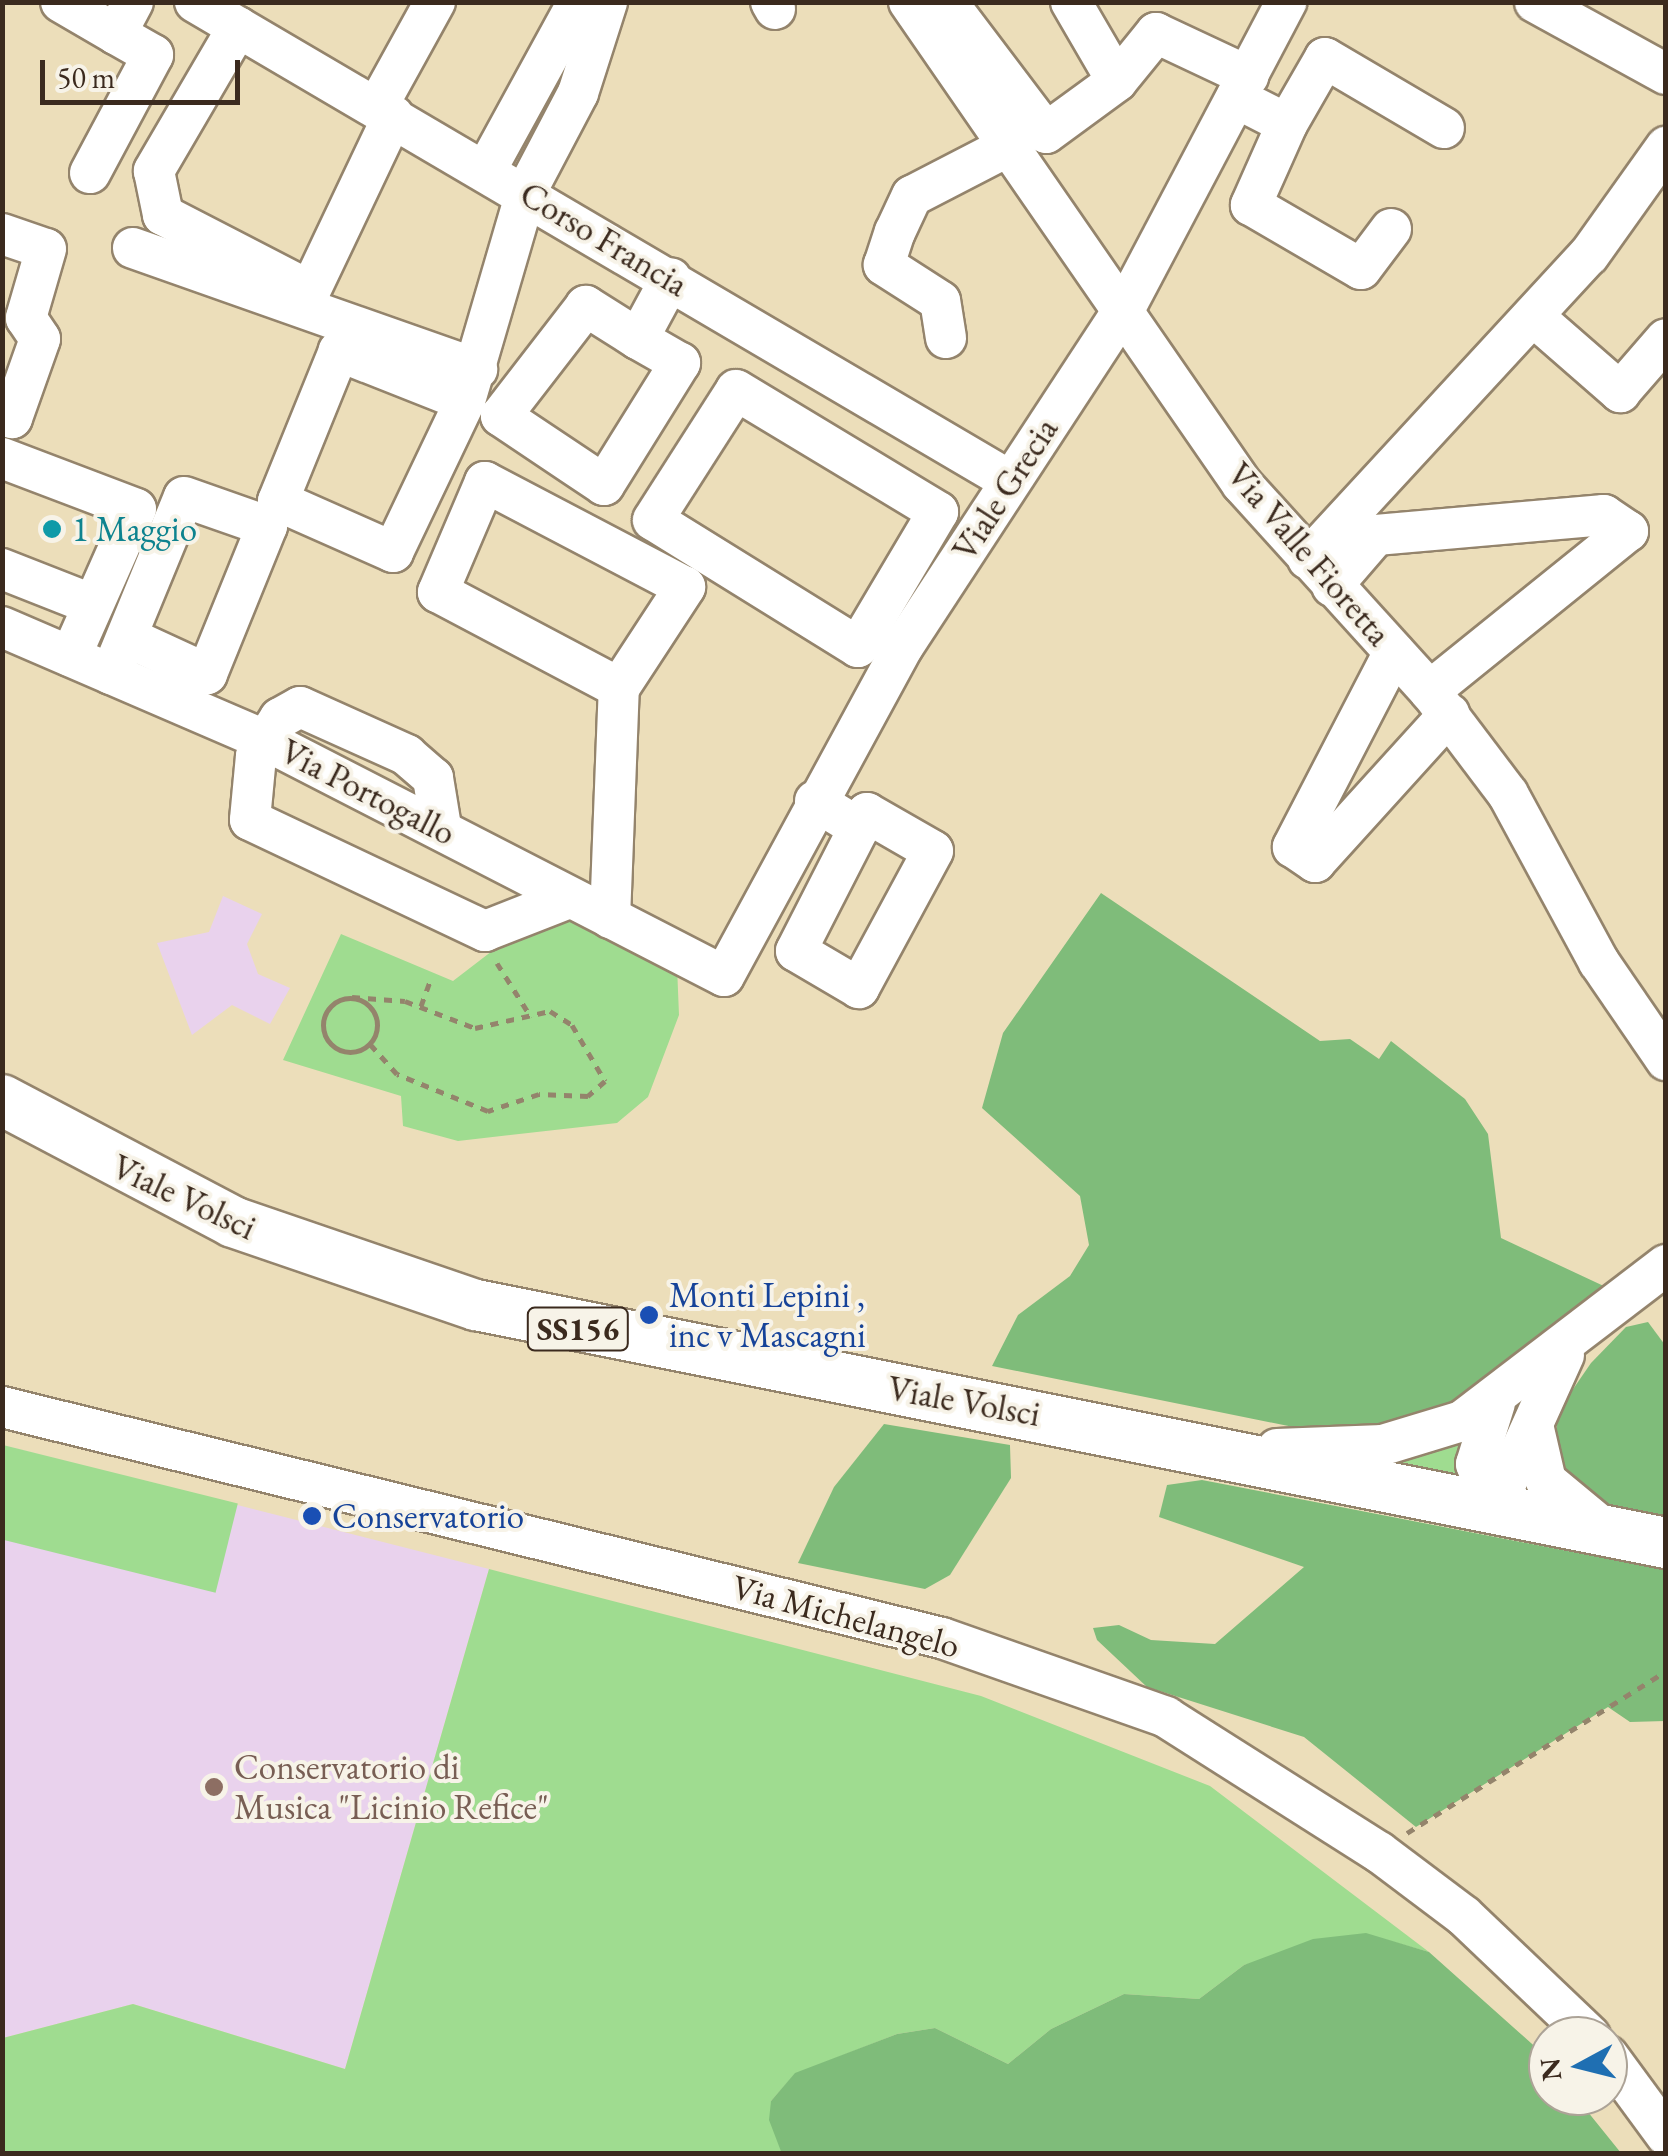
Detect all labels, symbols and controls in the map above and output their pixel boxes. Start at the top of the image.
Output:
scale bar [45,40,245,102]
text: 50 m [57,58,115,97]
street label: Corso Francia [512,172,696,306]
street label: Viale Grecia [943,410,1067,568]
street label: Via Valle Fioretta [1218,454,1400,654]
place label: 1 Maggio [72,508,197,550]
marker: 1 Maggio [41,518,63,540]
street label: Via Portogallo [274,730,462,854]
street label: Viale Volsci [105,1145,263,1249]
place label: Monti Lepini , inc v Mascagni [669,1274,866,1356]
road number: SS156 [526,1302,630,1356]
marker: Monti Lepini , inc v Mascagni [638,1304,660,1326]
street label: Viale Volsci [885,1367,1043,1435]
place label: Conservatorio [332,1495,524,1537]
marker: Conservatorio [301,1505,323,1527]
street label: Via Michelangelo [728,1565,964,1667]
place label: Conservatorio di Musica "Licinio Refice" [234,1746,549,1828]
marker: Conservatorio di Musica "Licinio Refice" [203,1776,225,1798]
north arrow [1528,2016,1628,2116]
text: N [1531,2056,1569,2083]

